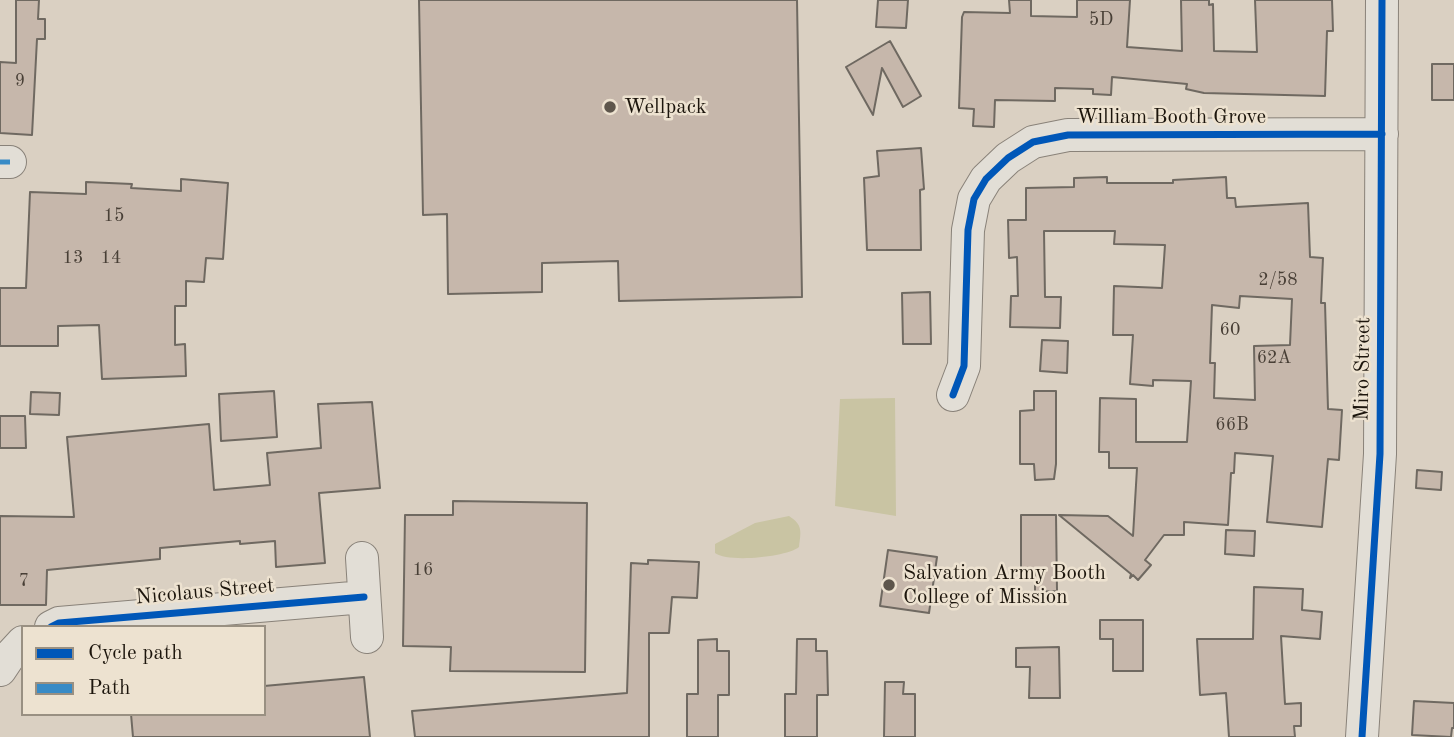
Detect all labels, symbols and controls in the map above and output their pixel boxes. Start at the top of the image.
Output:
house number: 5D [1089,9,1113,31]
house number: 9 [15,70,25,92]
place label: Wellpack [624,94,707,120]
marker: Wellpack [602,99,618,115]
street label: William Booth Grove [1076,104,1266,130]
house number: 15 [104,205,124,227]
house number: 13 [63,247,83,269]
house number: 14 [101,247,121,269]
house number: 2/58 [1258,269,1298,291]
street label: Miro Street [1349,317,1377,421]
house number: 60 [1220,319,1240,341]
house number: 62A [1257,347,1291,369]
house number: 66B [1215,414,1249,436]
house number: 16 [413,559,433,581]
place label: Salvation Army Booth College of Mission [903,560,1106,610]
house number: 7 [19,570,29,592]
street label: Nicolaus Street [135,573,275,611]
marker: Salvation Army Booth College of Mission [881,577,897,593]
legend [21,625,266,716]
text: Cycle path [88,643,183,664]
text: Path [88,678,131,699]

